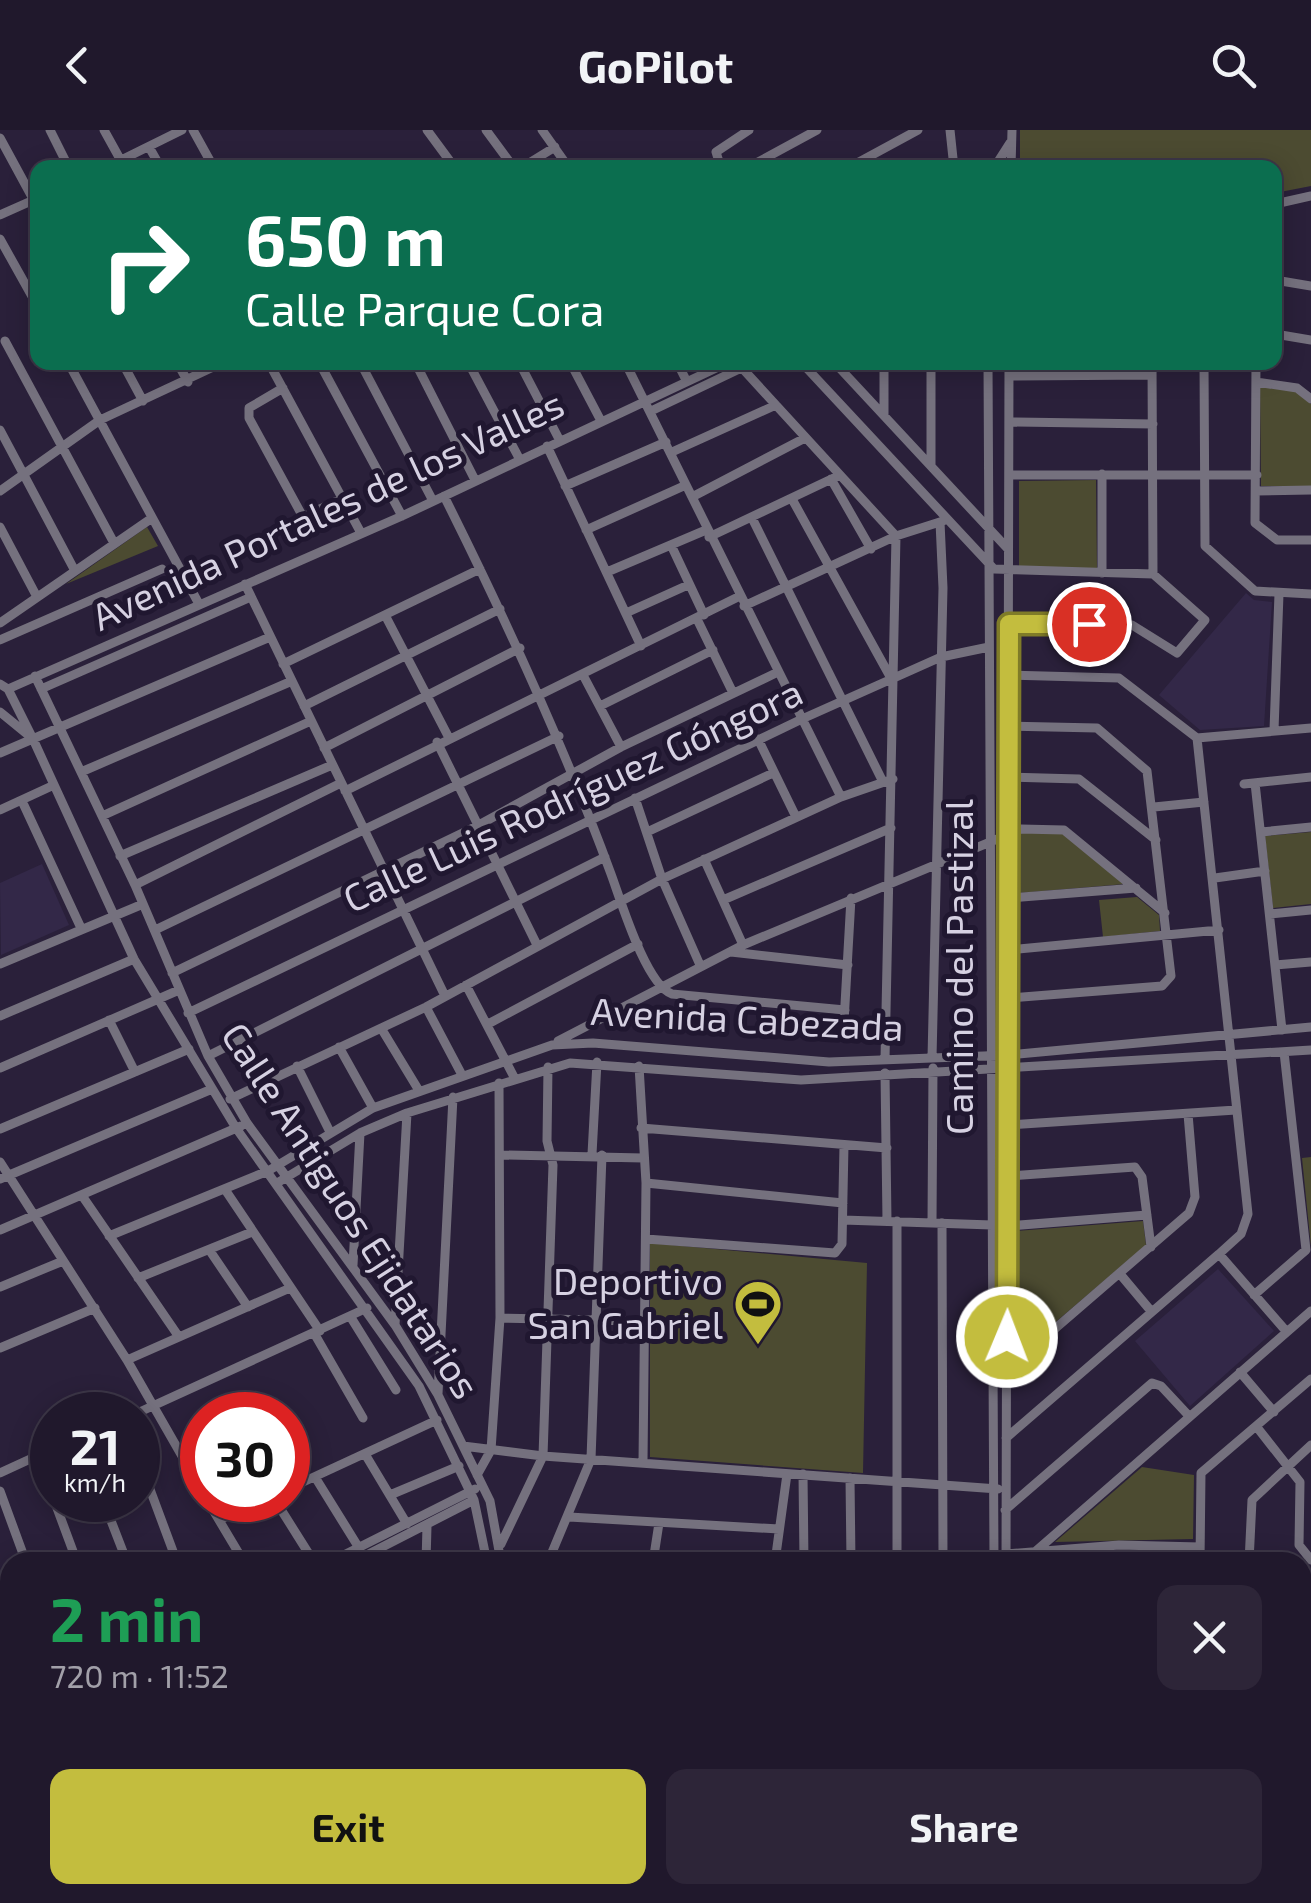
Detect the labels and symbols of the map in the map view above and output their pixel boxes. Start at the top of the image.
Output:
street label: Avenida Portales de los Valles [84,379,570,639]
pin [1047,582,1132,667]
street label: Calle Luis Rodríguez Góngora [335,667,809,921]
street label: Camino del Pastizal [935,799,981,1135]
street label: Avenida Cabezada [589,987,905,1049]
street label: Calle Antiguos Ejidatarios [213,1013,490,1406]
place label: Deportivo San Gabriel [528,1257,723,1347]
sports icon: Deportivo San Gabriel [732,1278,784,1346]
position arrow [955,1285,1059,1389]
speed limit sign: 30 [180,1392,310,1522]

